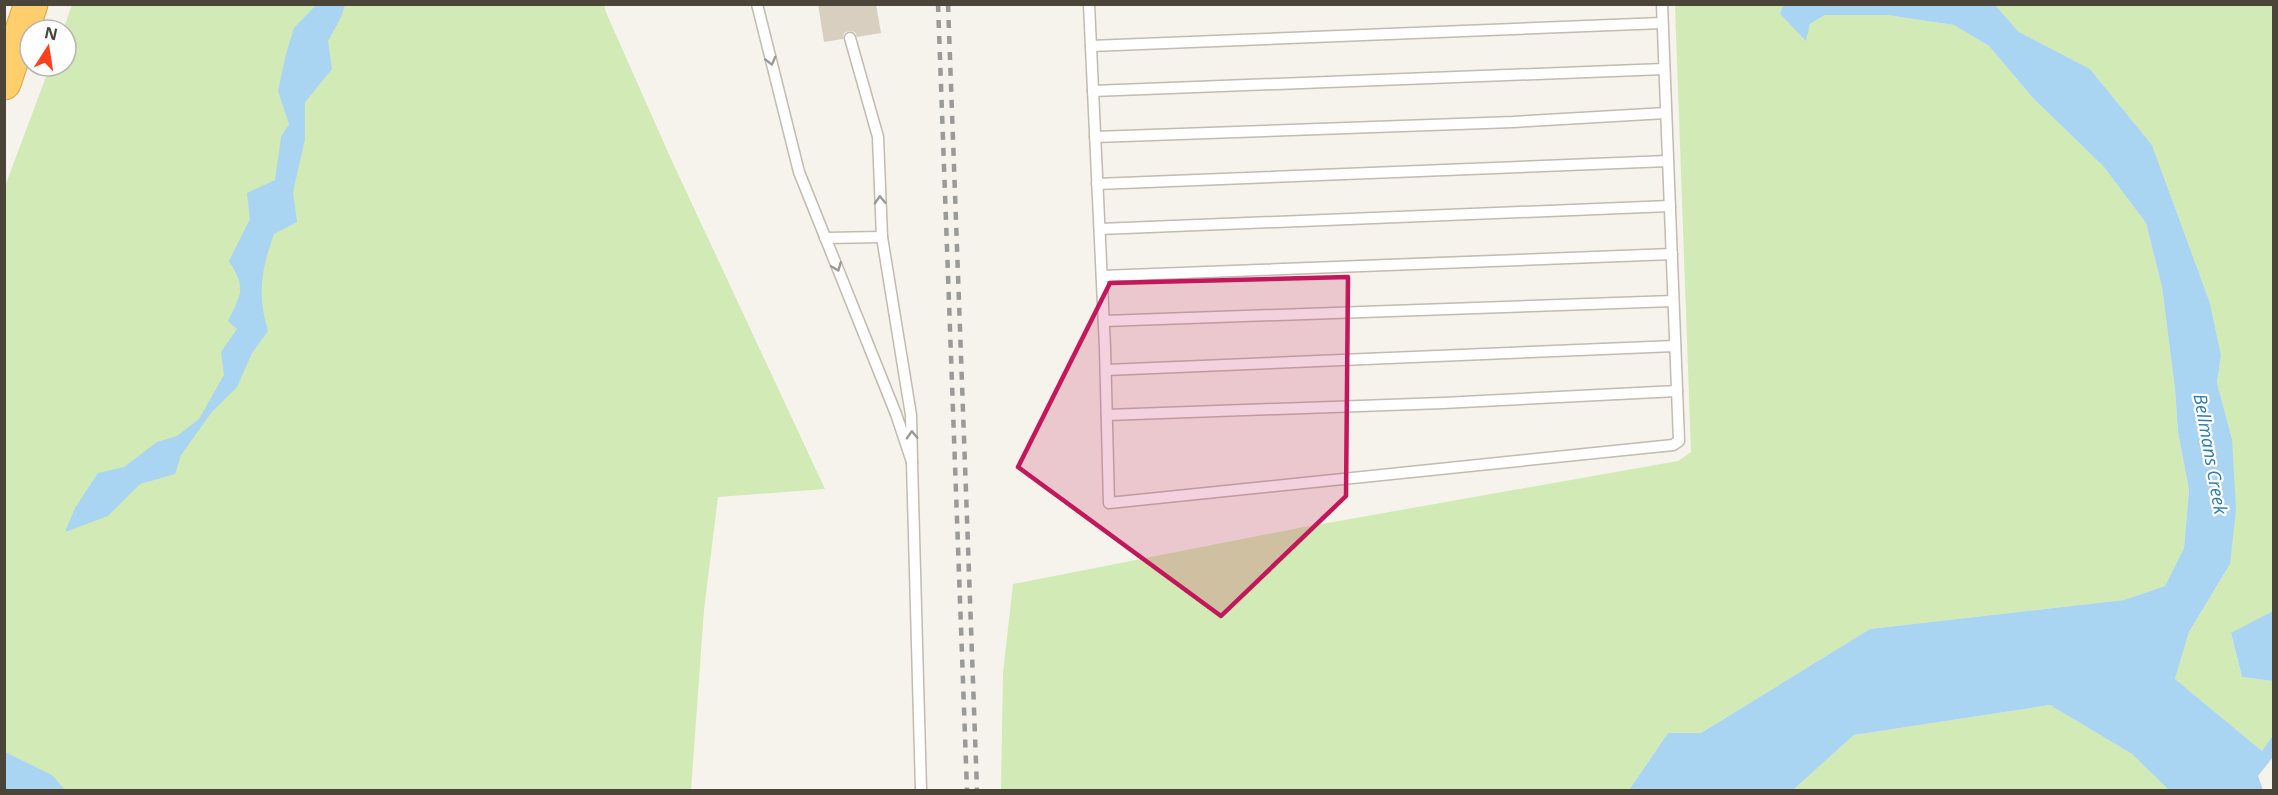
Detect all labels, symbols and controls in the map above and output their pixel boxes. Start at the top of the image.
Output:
north arrow [18,18,78,78]
text: N [42,21,60,45]
one-way arrow [764,56,777,66]
one-way arrow [874,196,887,205]
one-way arrow [829,261,842,271]
water label: Bellmans Creek [2189,392,2234,517]
one-way arrow [905,430,918,439]

